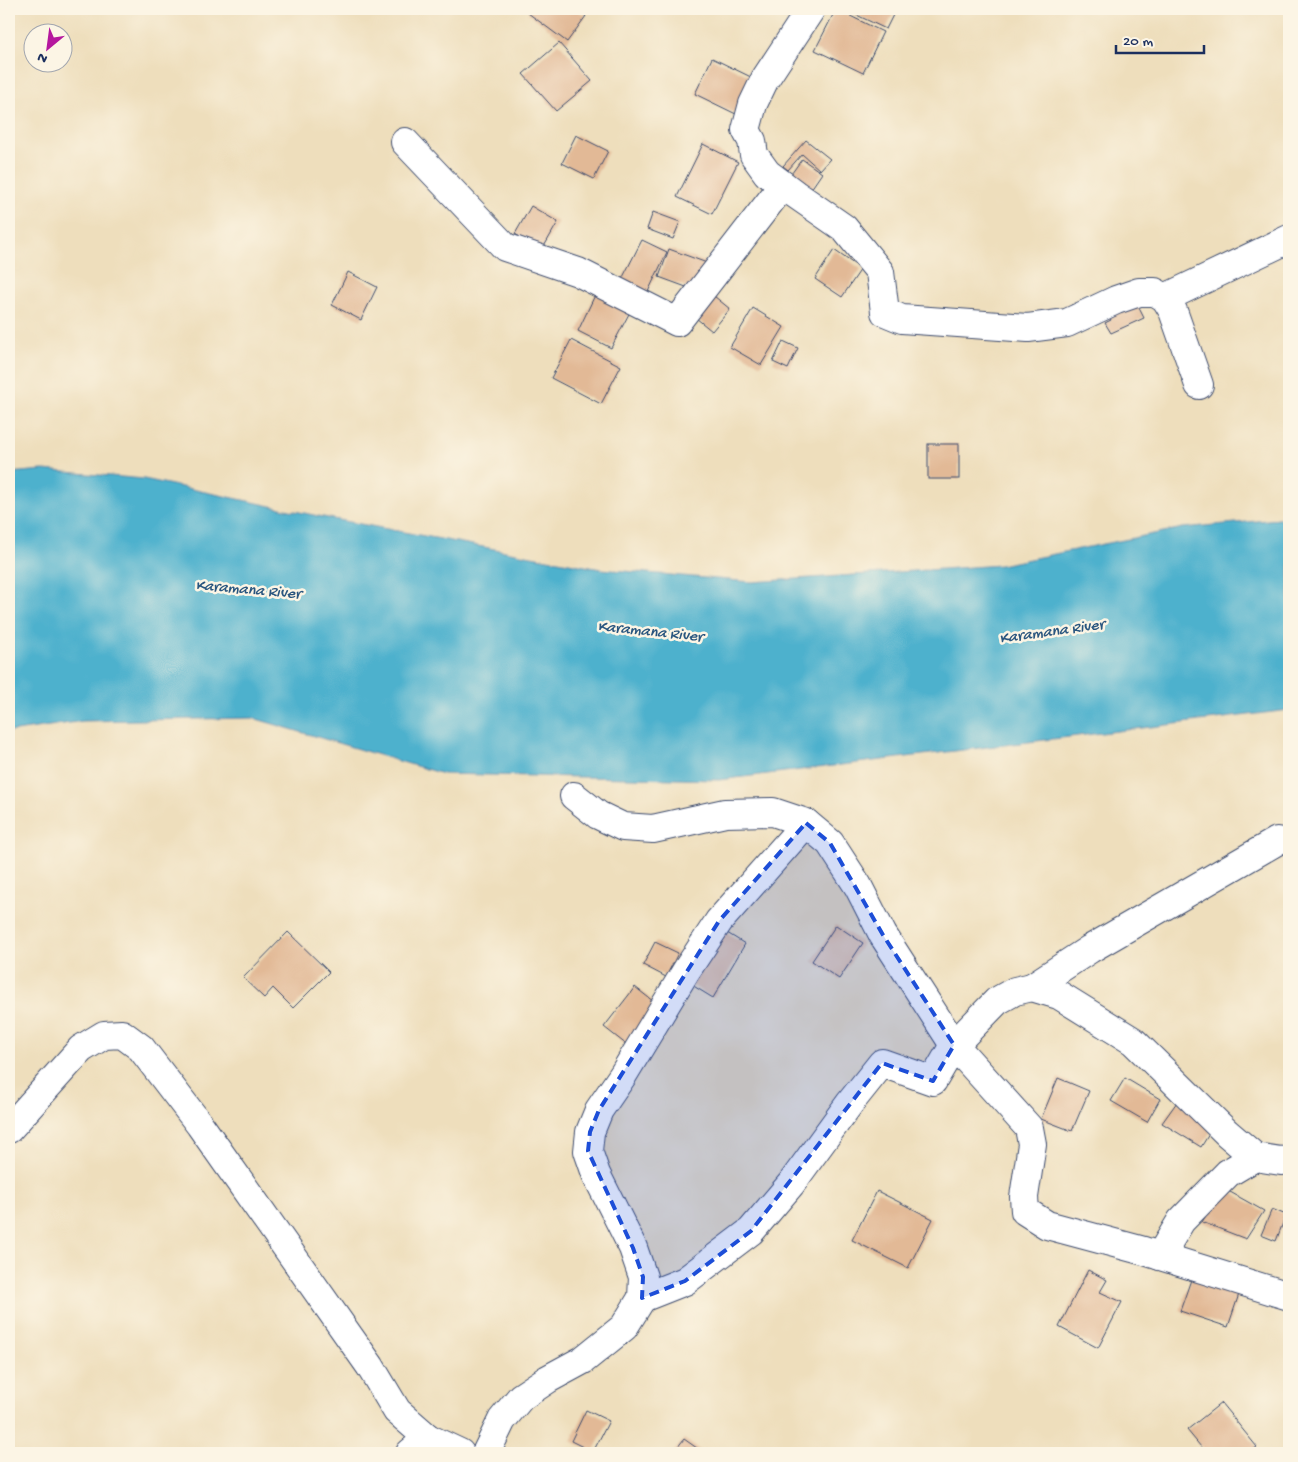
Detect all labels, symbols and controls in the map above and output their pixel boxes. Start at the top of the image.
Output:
north arrow [22,22,72,72]
scale bar [1116,22,1203,54]
text: 20 m [1123,33,1153,51]
text: N [35,48,51,67]
water label: Karamana River [195,577,305,605]
water label: Karamana River [998,616,1109,650]
water label: Karamana River [596,618,707,648]

